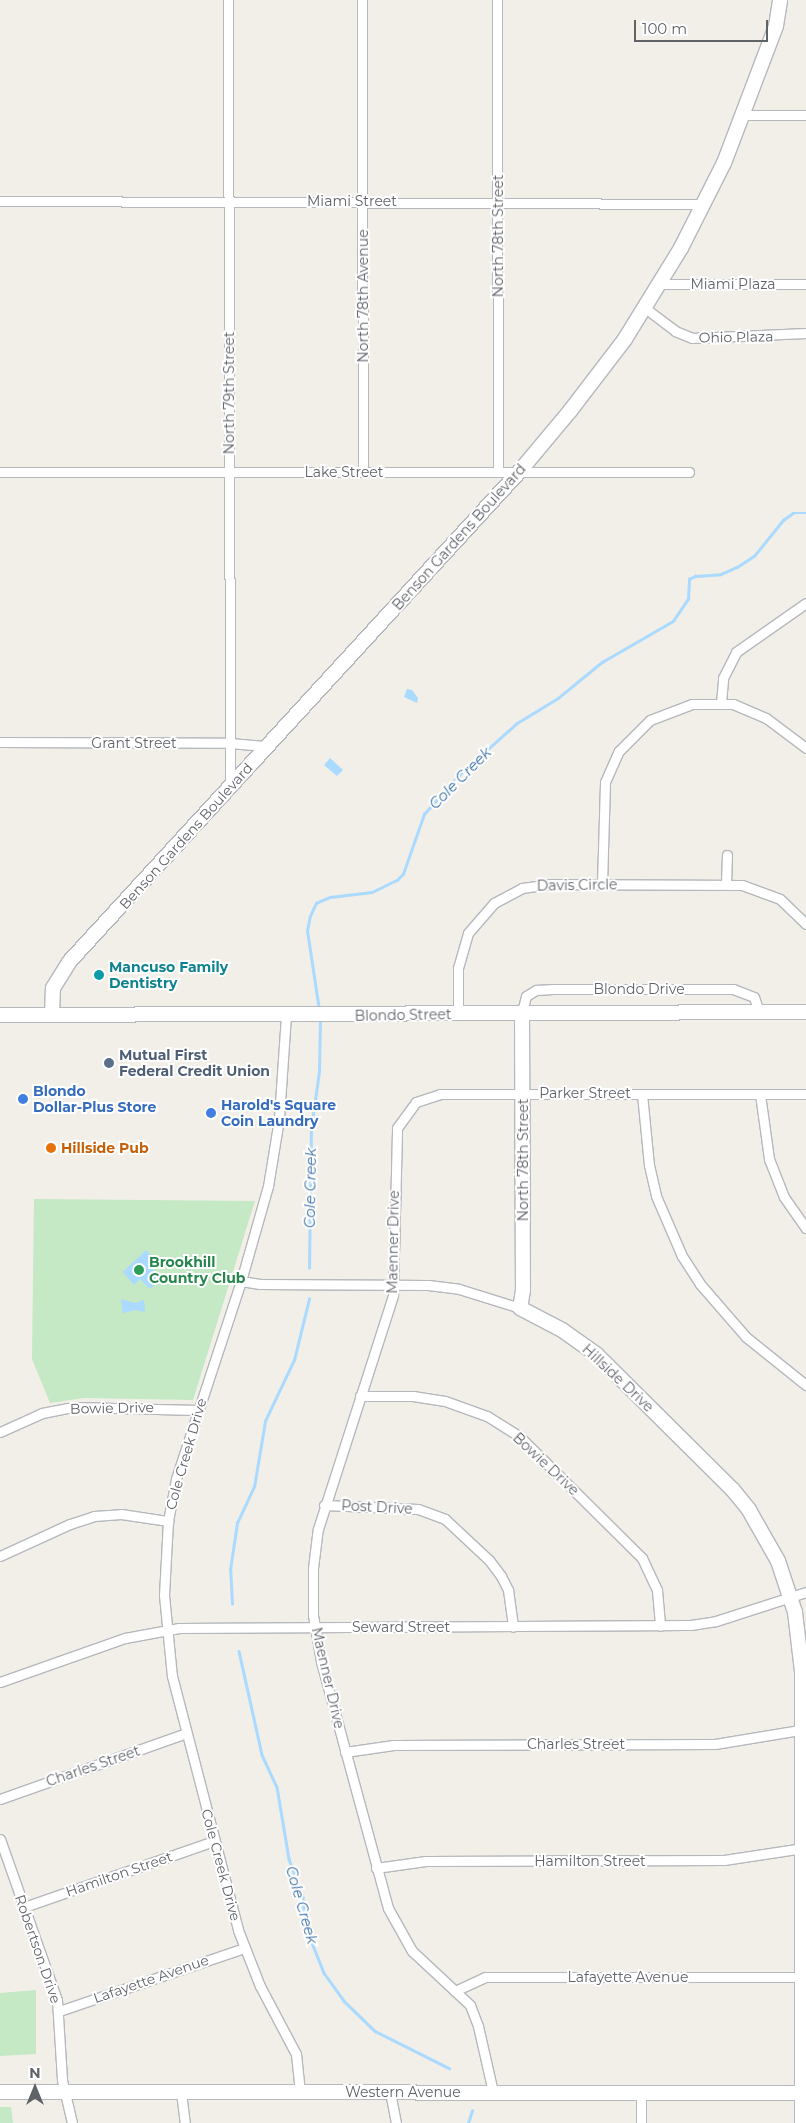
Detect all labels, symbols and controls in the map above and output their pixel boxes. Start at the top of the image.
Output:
scale bar [636,10,770,42]
text: 100 m [642,19,687,38]
street label: North 78th Street [490,175,506,297]
street label: Miami Street [307,193,397,209]
street label: North 78th Avenue [355,229,371,363]
street label: Miami Plaza [690,276,776,292]
street label: Ohio Plaza [698,328,774,346]
street label: North 79th Street [221,332,237,454]
street label: Benson Gardens Boulevard [389,460,529,614]
street label: Lake Street [304,464,384,480]
street label: Grant Street [91,735,177,751]
water label: Cole Creek [425,743,495,813]
street label: Benson Gardens Boulevard [116,759,256,913]
street label: Davis Circle [537,876,617,894]
place label: Mancuso Family Dentistry [109,959,228,992]
marker: Mancuso Family Dentistry [93,969,105,981]
street label: Blondo Drive [593,981,685,997]
street label: Blondo Street [354,1006,452,1024]
place label: Mutual First Federal Credit Union [119,1047,270,1080]
marker: Mutual First Federal Credit Union [103,1057,115,1069]
place label: Blondo Dollar-Plus Store [33,1083,156,1116]
street label: Parker Street [539,1085,631,1101]
marker: Blondo Dollar-Plus Store [17,1093,29,1105]
place label: Harold's Square Coin Laundry [221,1097,336,1130]
street label: North 78th Street [515,1099,531,1221]
marker: Harold's Square Coin Laundry [205,1107,217,1119]
place label: Hillside Pub [61,1140,149,1156]
marker: Hillside Pub [45,1142,57,1154]
water label: Cole Creek [300,1148,320,1228]
street label: Maenner Drive [384,1190,402,1294]
place label: Brookhill Country Club [149,1254,245,1286]
marker: Brookhill Country Club [133,1264,145,1276]
street label: Hillside Drive [579,1341,657,1415]
street label: Cole Creek Drive [162,1396,210,1512]
street label: Bowie Drive [70,1399,154,1417]
street label: Bowie Drive [510,1429,582,1499]
street label: Post Drive [341,1497,413,1517]
street label: Seward Street [352,1619,450,1635]
street label: Maenner Drive [308,1626,348,1730]
street label: Charles Street [527,1736,625,1752]
street label: Charles Street [44,1742,142,1790]
street label: Cole Creek Drive [198,1807,244,1923]
street label: Hamilton Street [64,1848,174,1900]
street label: Hamilton Street [534,1853,646,1869]
water label: Cole Creek [282,1864,322,1946]
street label: Robertson Drive [12,1892,64,2006]
street label: Lafayette Avenue [91,1951,211,2007]
street label: Lafayette Avenue [568,1969,688,1985]
north arrow [10,2063,60,2113]
text: N [29,2064,41,2082]
street label: Western Avenue [345,2084,461,2100]

